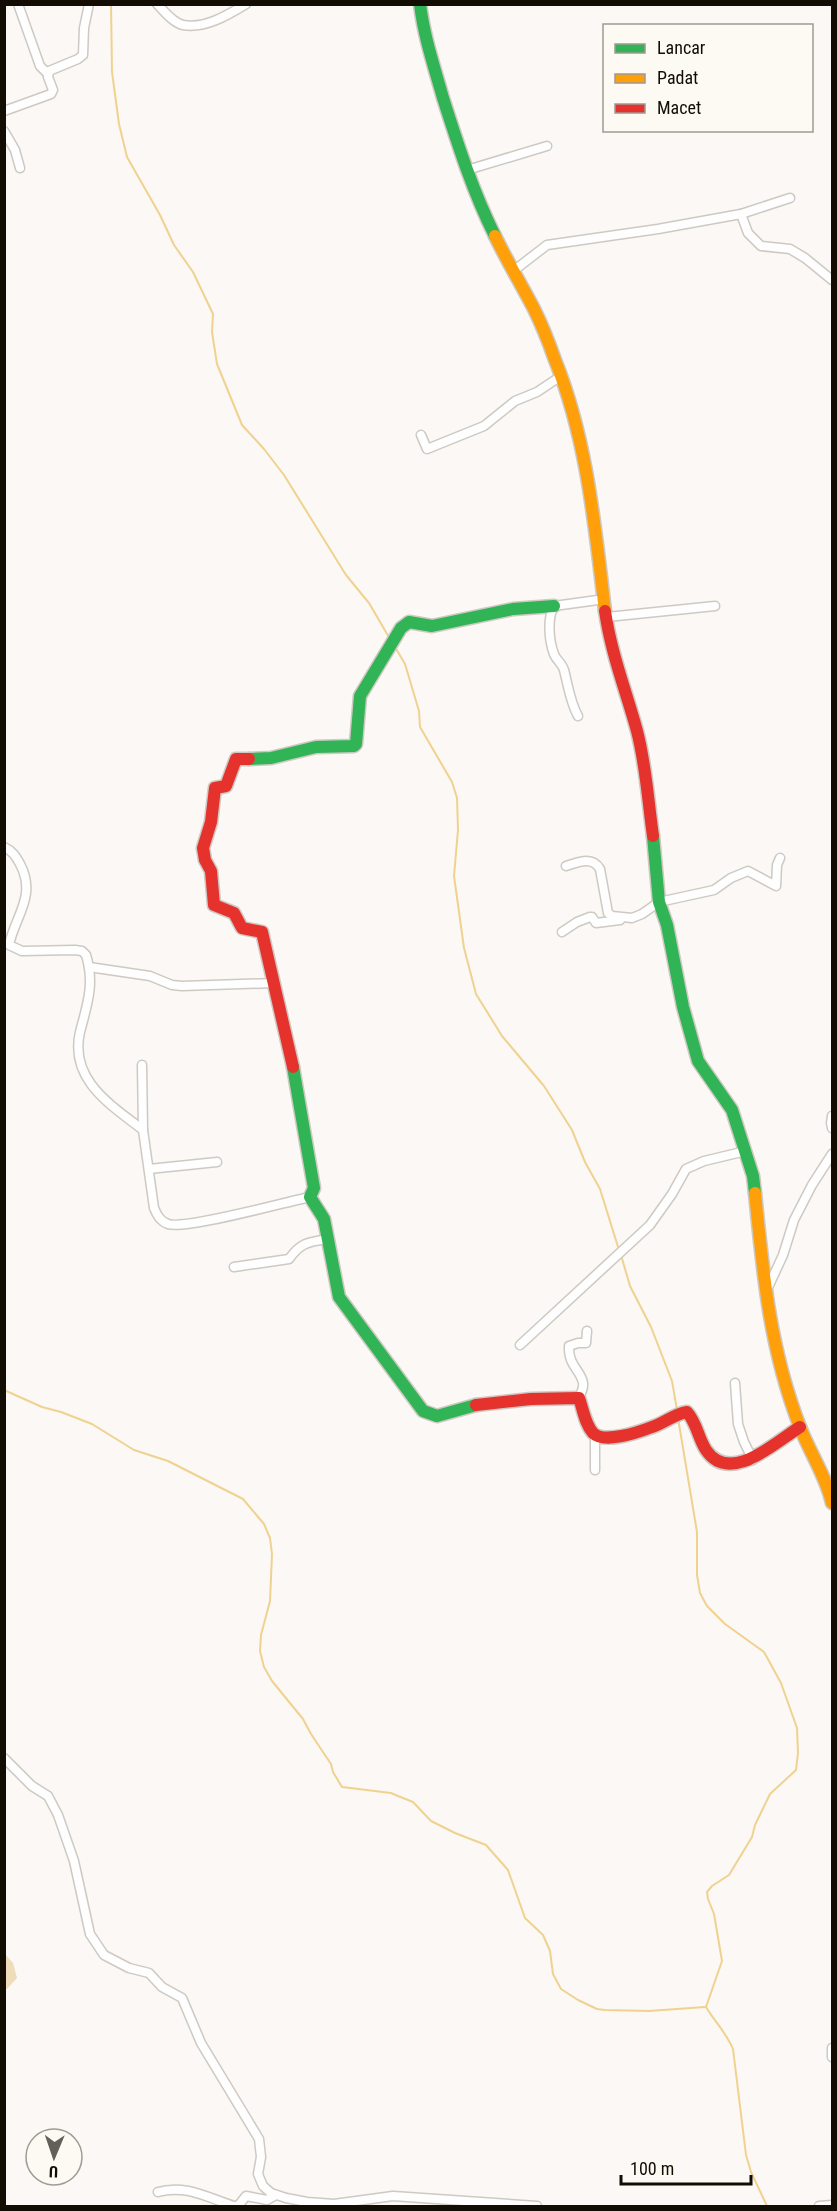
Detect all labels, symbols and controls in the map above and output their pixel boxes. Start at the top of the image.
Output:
legend [603,24,813,132]
text: Lancar [657,37,706,58]
text: Padat [657,67,698,88]
text: Macet [657,97,701,118]
north arrow [24,2127,84,2187]
scale bar [621,2148,752,2186]
text: 100 m [630,2158,674,2179]
text: U [49,2162,58,2181]

